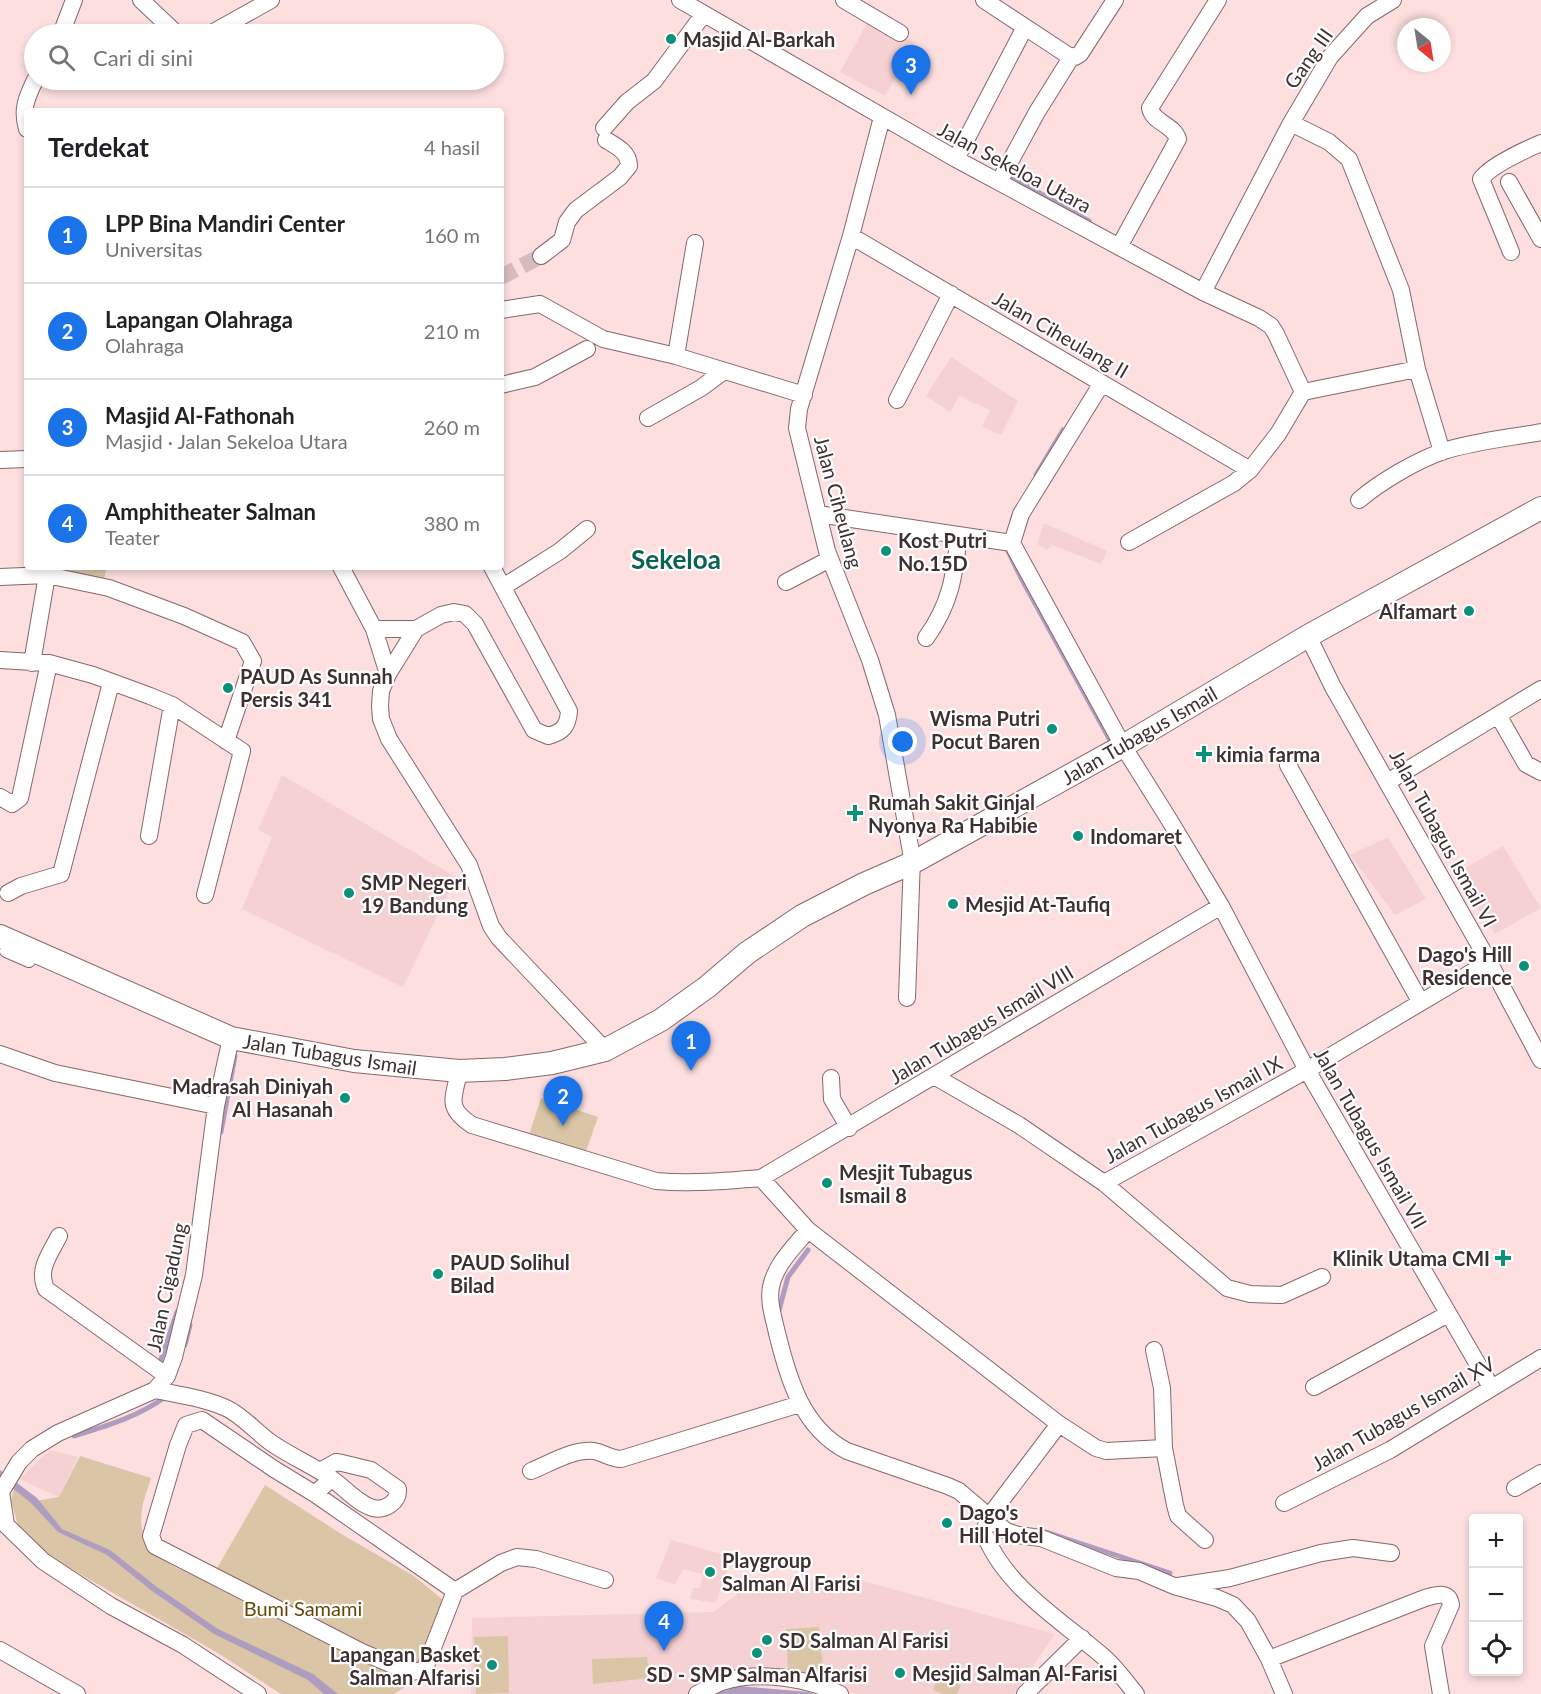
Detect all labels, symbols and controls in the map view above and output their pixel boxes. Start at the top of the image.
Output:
north arrow [1397,18,1451,72]
street label: Gang III [1279,23,1337,93]
search box [24,24,504,90]
place label: Masjid Al-Barkah [683,27,835,51]
marker: Masjid Al-Barkah [664,32,678,46]
icon: search [45,41,78,74]
text: Cari di sini [93,44,193,71]
pin: 3 [892,46,930,95]
street label: Jalan Sekeloa Utara [934,116,1096,218]
text: Terdekat [48,131,149,163]
text: 4 hasil [424,135,480,159]
text: LPP Bina Mandiri Center [105,210,345,237]
text: 1 [62,223,73,247]
text: 160 m [424,223,480,247]
text: Universitas [105,237,202,261]
street label: Jalan Ciheulang II [989,285,1133,383]
text: Lapangan Olahraga [105,306,293,333]
text: 2 [62,319,73,343]
text: 210 m [424,319,480,343]
text: Olahraga [105,333,184,357]
text: Masjid Al-Fathonah [105,402,295,429]
text: 3 [62,415,73,439]
text: 260 m [424,415,480,439]
text: Masjid · Jalan Sekeloa Utara [105,429,348,453]
street label: Jalan Ciheulang [810,433,868,571]
text: Amphitheater Salman [105,498,316,525]
text: 4 [62,511,73,535]
text: 380 m [424,511,480,535]
text: Teater [105,525,160,549]
place label: Kost Putri No.15D [898,528,987,575]
district label: Sekeloa [631,543,721,575]
marker: Kost Putri No.15D [879,544,893,558]
place label: Alfamart [1378,599,1458,623]
marker: Alfamart [1462,604,1476,618]
place label: PAUD As Sunnah Persis 341 [240,664,393,711]
marker: PAUD As Sunnah Persis 341 [221,681,235,695]
street label: Jalan Tubagus Ismail [1057,681,1221,789]
place label: Wisma Putri Pocut Baren [930,706,1040,753]
marker: Wisma Putri Pocut Baren [1045,722,1059,736]
your location [888,727,917,756]
place label: kimia farma [1216,742,1320,766]
street label: Jalan Tubagus Ismail VI [1385,745,1503,931]
marker: kimia farma [1197,747,1211,761]
place label: Rumah Sakit Ginjal Nyonya Ra Habibie [868,790,1038,837]
marker: Rumah Sakit Ginjal Nyonya Ra Habibie [846,804,864,822]
place label: Indomaret [1090,824,1183,848]
marker: Indomaret [1071,829,1085,843]
place label: SMP Negeri 19 Bandung [361,870,468,917]
marker: SMP Negeri 19 Bandung [342,886,356,900]
place label: Mesjid At-Taufiq [965,892,1110,916]
marker: Mesjid At-Taufiq [946,897,960,911]
place label: Dago's Hill Residence [1418,942,1512,989]
marker: Dago's Hill Residence [1517,959,1531,973]
street label: Jalan Tubagus Ismail VIII [885,960,1077,1088]
pin: 1 [672,1022,710,1071]
street label: Jalan Tubagus Ismail [241,1028,419,1080]
street label: Jalan Tubagus Ismail VII [1309,1043,1433,1233]
street label: Jalan Tubagus Ismail IX [1100,1050,1286,1168]
place label: Madrasah Diniyah Al Hasanah [172,1074,333,1121]
pin: 2 [544,1076,582,1126]
marker: Madrasah Diniyah Al Hasanah [338,1091,352,1105]
place label: Mesjit Tubagus Ismail 8 [839,1160,973,1207]
marker: Mesjit Tubagus Ismail 8 [820,1176,834,1190]
street label: Jalan Cigadung [141,1220,191,1354]
place label: Klinik Utama CMI [1332,1246,1490,1270]
marker: Klinik Utama CMI [1494,1249,1512,1267]
place label: PAUD Solihul Bilad [450,1250,570,1297]
marker: PAUD Solihul Bilad [431,1267,445,1281]
street label: Jalan Tubagus Ismail XV [1307,1351,1499,1475]
place label: Dago's Hill Hotel [959,1500,1044,1547]
map controls [1469,1514,1523,1676]
button: + [1469,1514,1523,1568]
marker: Dago's Hill Hotel [940,1516,954,1530]
place label: Playgroup Salman Al Farisi [722,1548,861,1595]
marker: Playgroup Salman Al Farisi [703,1565,717,1579]
button: − [1469,1568,1523,1622]
park label: Bumi Samami [244,1596,362,1620]
pin: 4 [644,1602,684,1651]
button: locate [1469,1622,1523,1676]
place label: SD Salman Al Farisi [779,1628,949,1652]
marker: SD Salman Al Farisi [760,1633,774,1647]
place label: Lapangan Basket Salman Alfarisi [330,1642,481,1689]
marker: SD - SMP Salman Alfarisi [750,1646,764,1660]
marker: Lapangan Basket Salman Alfarisi [485,1658,499,1672]
place label: Mesjid Salman Al-Farisi [912,1661,1118,1685]
place label: SD - SMP Salman Alfarisi [647,1662,867,1686]
marker: Mesjid Salman Al-Farisi [893,1666,907,1680]

